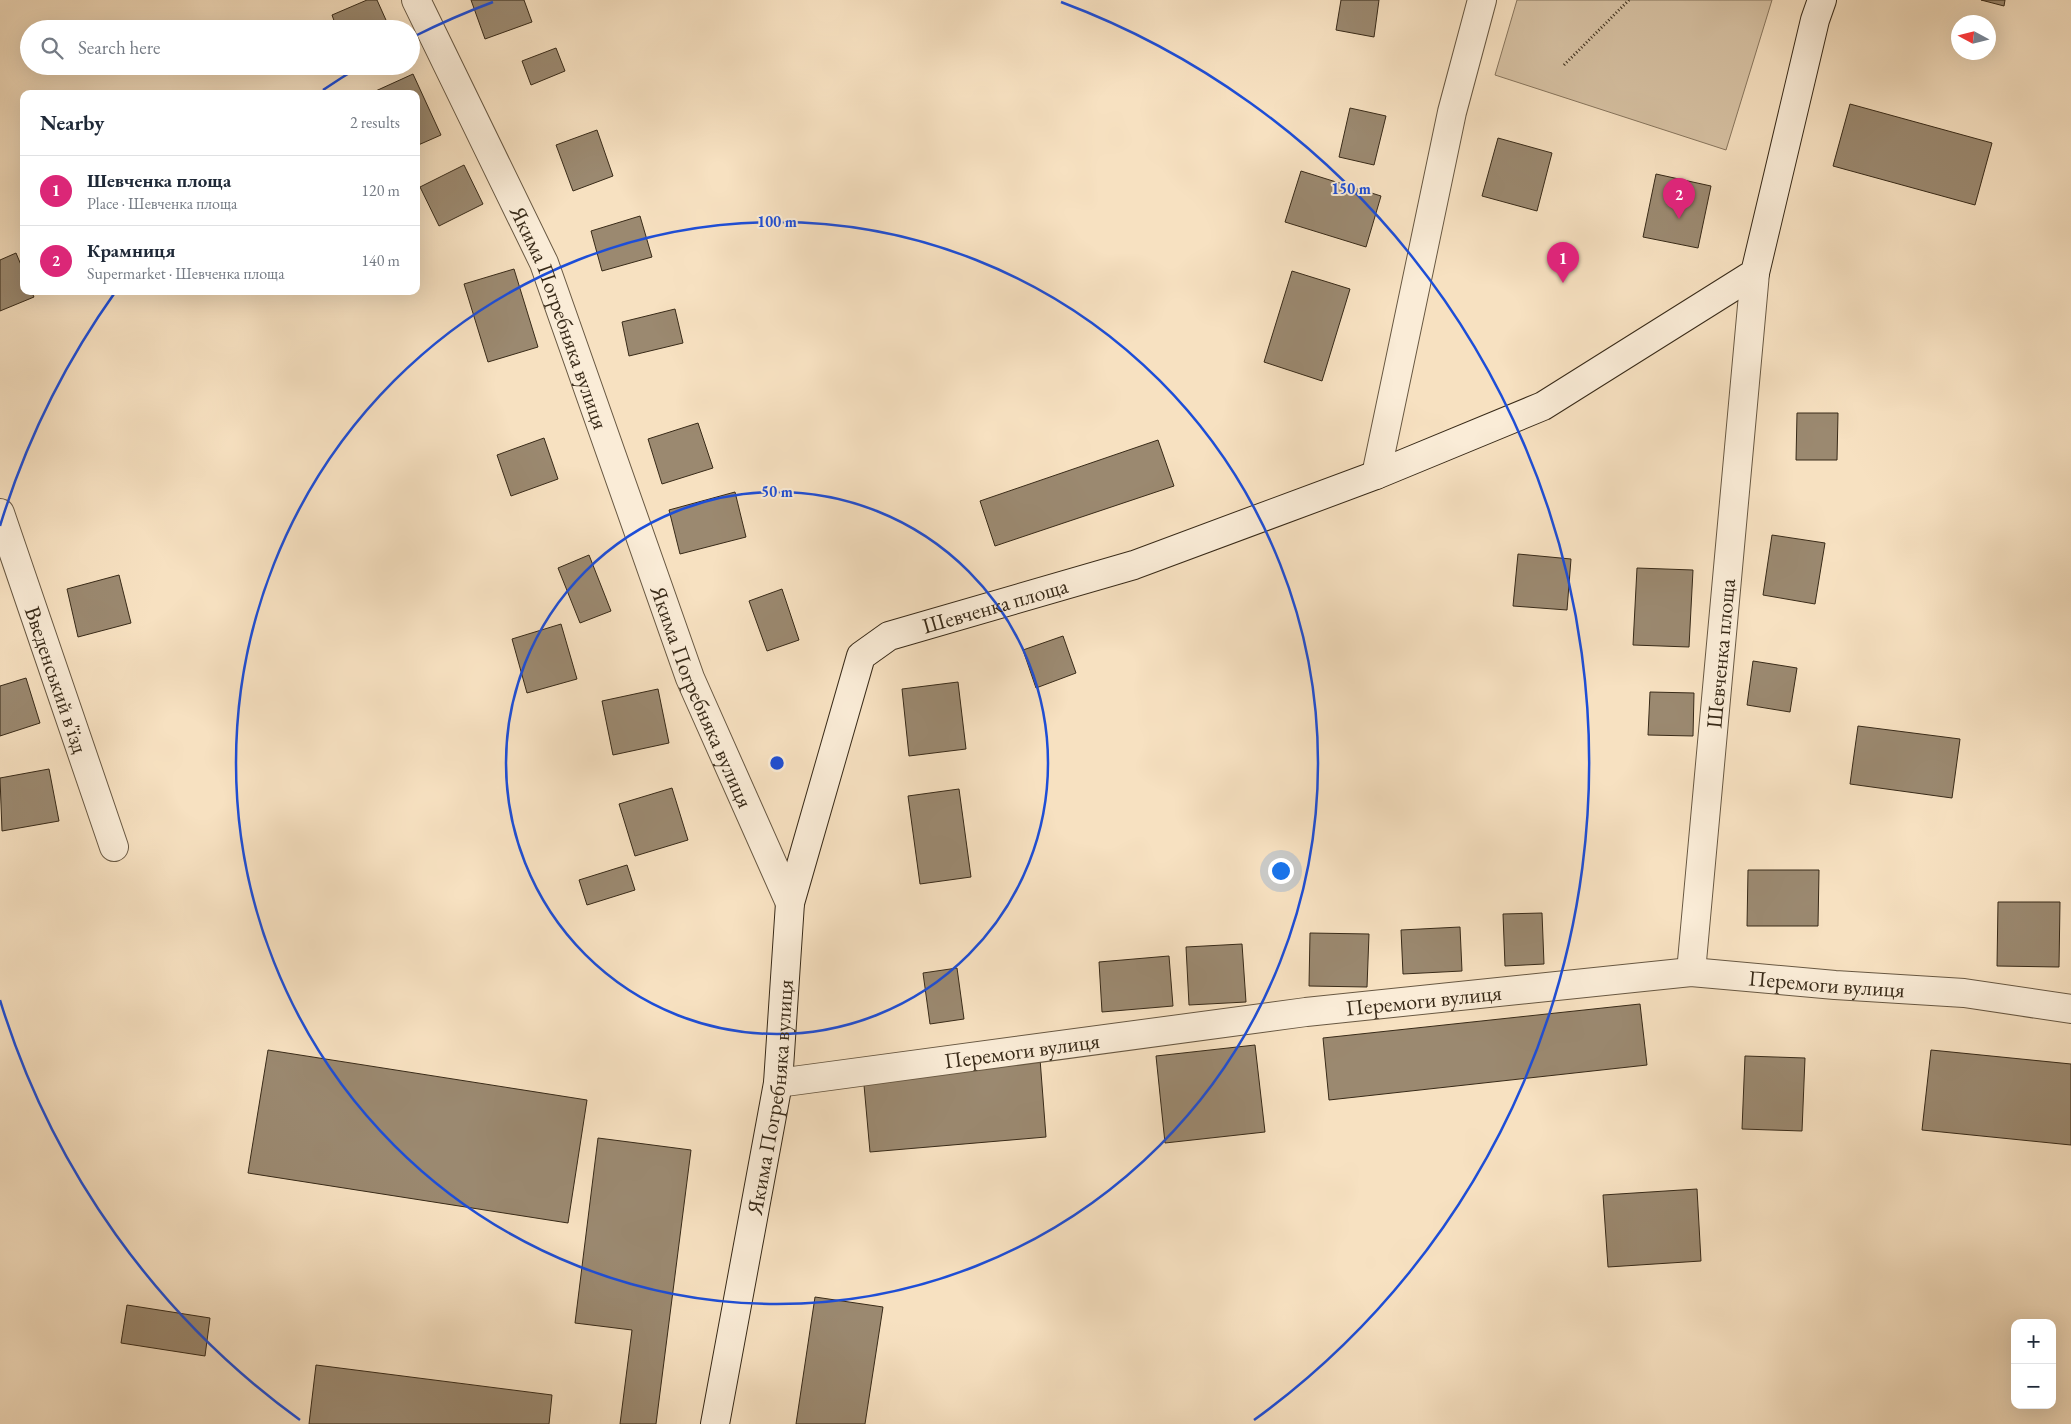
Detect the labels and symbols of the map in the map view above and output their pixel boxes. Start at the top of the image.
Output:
north arrow [1951,15,1996,60]
pin: 2 [1663,178,1695,219]
text: 150 m [1331,179,1371,198]
street label: Якима Погребняка вулиця [503,200,616,433]
text: 100 m [757,212,797,231]
pin: 1 [1547,242,1579,283]
text: 50 m [761,482,793,501]
street label: Шевченка площа [919,570,1071,640]
street label: Шевченка площа [1699,577,1741,730]
street label: Якима Погребняка вулиця [644,581,760,812]
street label: Введенський в'їзд [18,602,95,757]
centre of rings [768,754,786,772]
your location [1268,858,1294,884]
street label: Перемоги вулиця [1747,963,1906,1004]
street label: Перемоги вулиця [1344,977,1503,1022]
street label: Якима Погребняка вулиця [739,978,799,1218]
street label: Перемоги вулиця [942,1025,1102,1075]

